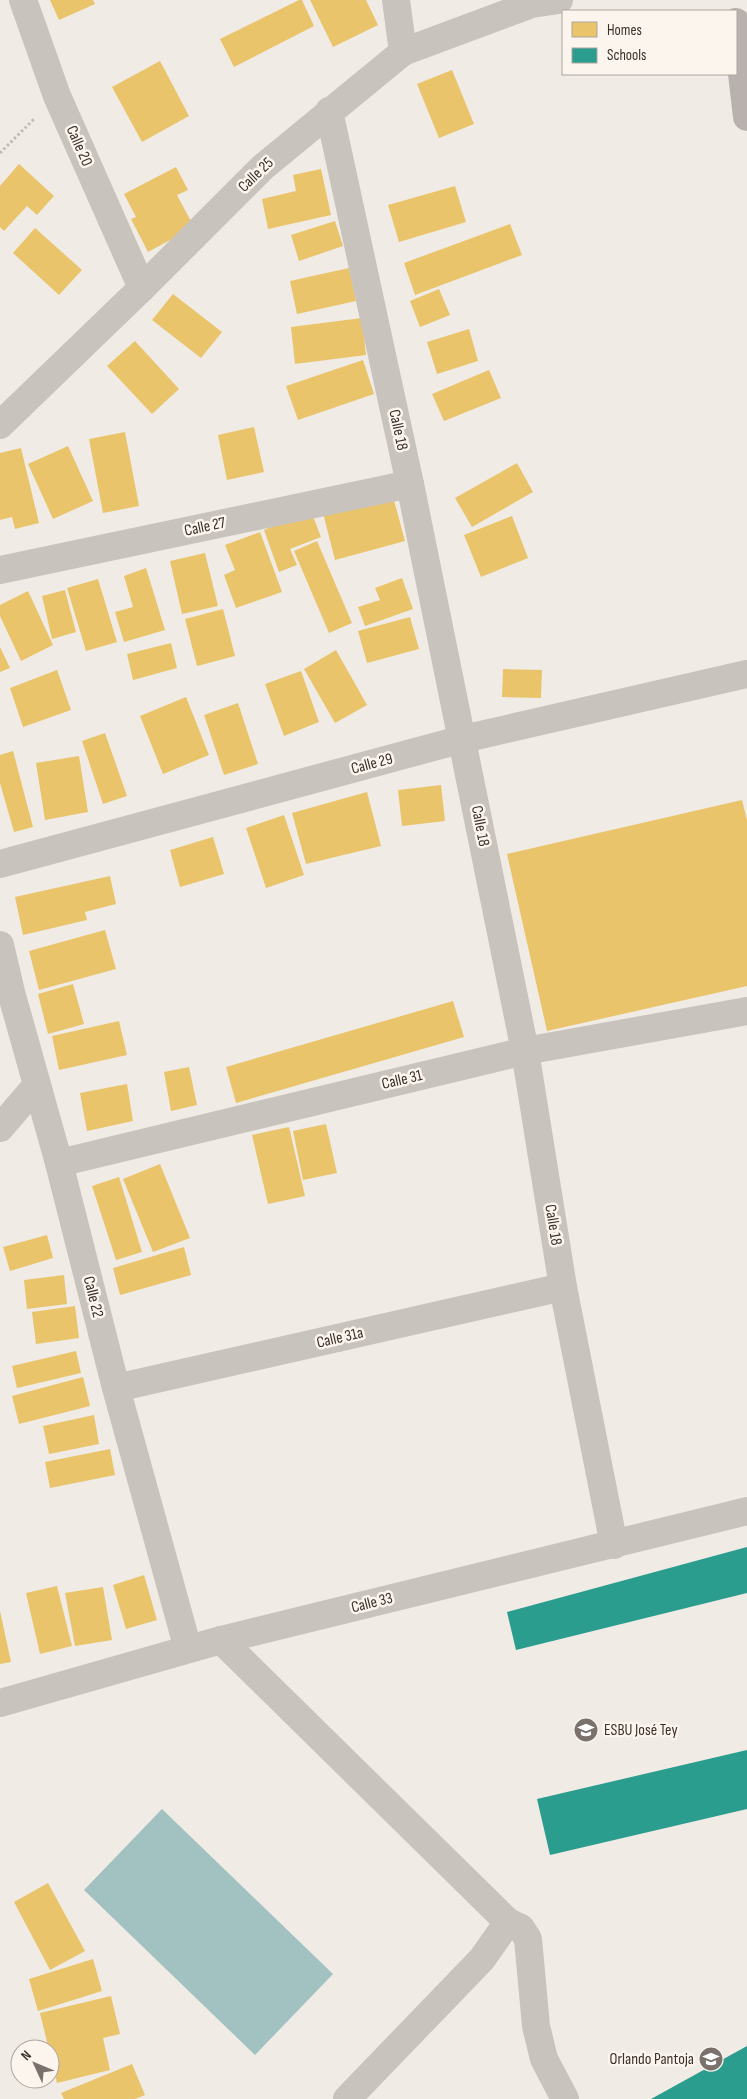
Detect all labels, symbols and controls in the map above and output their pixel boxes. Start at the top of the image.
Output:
legend [562,10,737,75]
text: Homes [607,21,642,40]
text: Schools [607,46,646,65]
street label: Calle 20 [62,123,96,169]
street label: Calle 25 [234,154,278,196]
street label: Calle 18 [384,408,412,452]
street label: Calle 27 [183,513,228,541]
street label: Calle 29 [349,749,395,779]
street label: Calle 18 [467,804,493,848]
street label: Calle 31 [380,1066,424,1094]
street label: Calle 18 [540,1203,566,1247]
street label: Calle 22 [79,1274,107,1320]
street label: Calle 31a [315,1323,365,1353]
street label: Calle 33 [349,1589,395,1617]
school or university icon: ESBU José Tey [573,1717,599,1743]
place label: ESBU José Tey [604,1721,678,1740]
north arrow [10,2039,60,2089]
school or university icon: Orlando Pantoja [698,2046,724,2072]
text: N [17,2047,35,2064]
place label: Orlando Pantoja [610,2050,694,2069]

